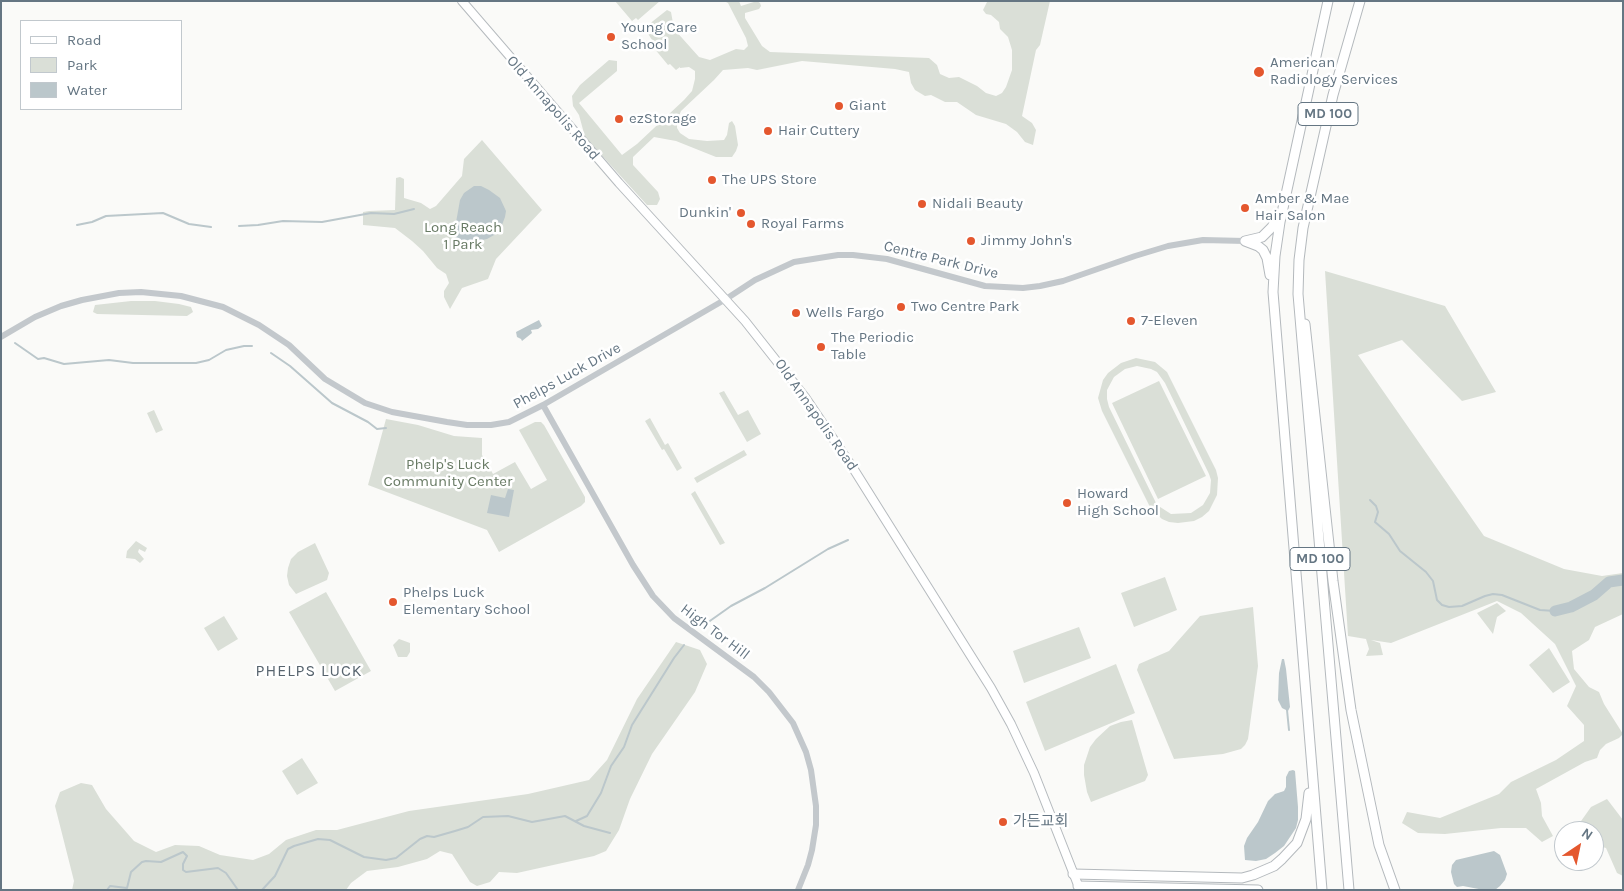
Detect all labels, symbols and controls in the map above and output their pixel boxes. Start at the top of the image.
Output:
place label: Young Care School [621,19,697,54]
legend [20,20,182,110]
text: Road [67,31,102,49]
marker: Young Care School [605,31,617,43]
street label: Old Annapolis Road [503,52,603,164]
place label: American Radiology Services [1270,54,1398,89]
text: Park [67,56,97,74]
marker: American Radiology Services [1252,65,1266,79]
text: Water [67,81,107,99]
place label: Giant [849,97,886,115]
marker: Giant [833,100,845,112]
road number: MD 100 [1298,102,1358,126]
place label: ezStorage [629,110,697,128]
marker: ezStorage [613,113,625,125]
place label: Hair Cuttery [778,122,859,140]
marker: Hair Cuttery [762,125,774,137]
place label: The UPS Store [722,171,817,189]
marker: The UPS Store [706,174,718,186]
place label: Amber & Mae Hair Salon [1255,190,1349,225]
place label: Nidali Beauty [932,195,1023,213]
marker: Nidali Beauty [916,198,928,210]
marker: Amber & Mae Hair Salon [1239,202,1251,214]
place label: Dunkin' [679,204,731,222]
marker: Dunkin' [735,207,747,219]
place label: Royal Farms [761,215,844,233]
marker: Royal Farms [745,218,757,230]
park label: Long Reach 1 Park [424,219,502,254]
place label: Jimmy John's [981,232,1072,250]
marker: Jimmy John's [965,235,977,247]
street label: Centre Park Drive [882,237,1000,283]
place label: Two Centre Park [911,298,1019,316]
marker: Two Centre Park [895,301,907,313]
place label: Wells Fargo [806,304,884,322]
marker: Wells Fargo [790,307,802,319]
place label: 7-Eleven [1141,312,1198,330]
marker: 7-Eleven [1125,315,1137,327]
place label: The Periodic Table [831,329,914,364]
street label: Phelps Luck Drive [510,339,624,413]
marker: The Periodic Table [815,341,827,353]
street label: Old Annapolis Road [771,355,861,475]
park label: Phelp's Luck Community Center [384,456,512,491]
place label: Howard High School [1077,485,1159,520]
marker: Howard High School [1061,497,1073,509]
road number: MD 100 [1290,548,1350,570]
place label: Phelps Luck Elementary School [403,584,530,619]
marker: Phelps Luck Elementary School [387,596,399,608]
street label: High Tor Hill [677,600,753,664]
district label: PHELPS LUCK [254,661,364,681]
place label: 가든교회 [1013,813,1068,831]
marker: 가든교회 [997,816,1009,828]
north arrow [1554,821,1604,871]
text: N [1578,824,1596,844]

